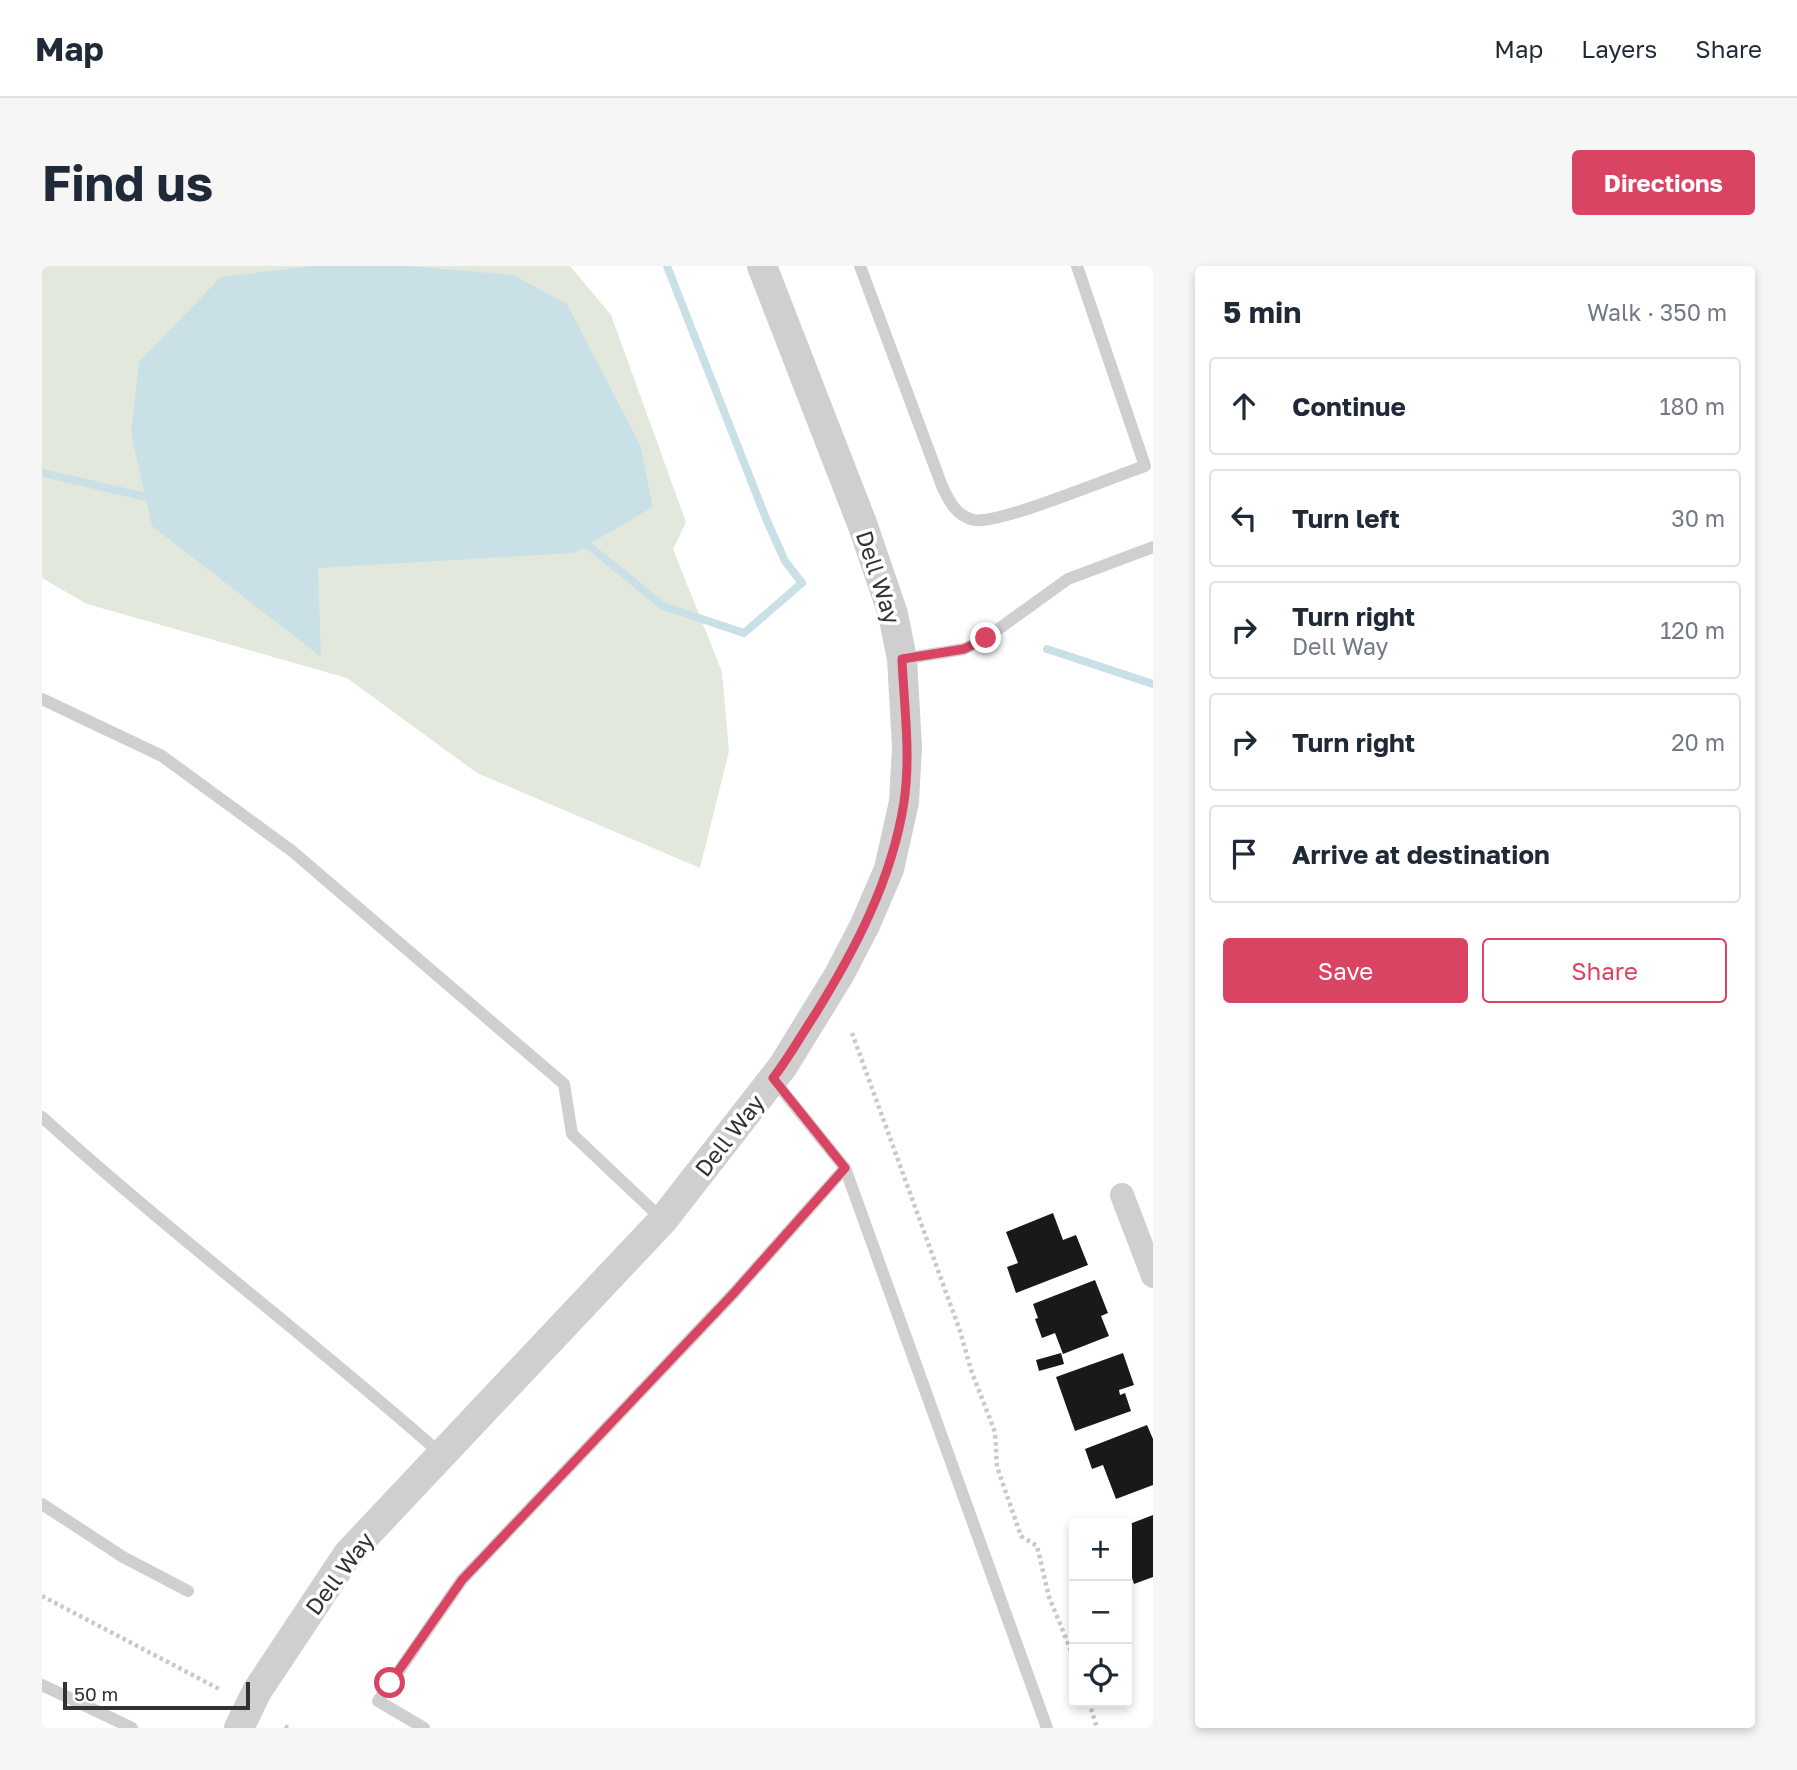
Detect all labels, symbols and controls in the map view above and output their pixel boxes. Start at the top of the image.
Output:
text: Map [35,29,104,68]
text: Map [1494,34,1543,63]
text: Layers [1581,34,1657,63]
text: Share [1695,34,1762,63]
button: Directions [1572,150,1755,215]
text: Find us [42,153,213,212]
text: 5 min [1223,294,1301,330]
text: Walk · 350 m [1587,298,1727,326]
icon: ahead [1225,387,1263,425]
text: Continue [1292,391,1406,422]
text: 180 m [1659,392,1725,420]
icon: left [1225,499,1263,537]
text: Turn left [1292,503,1400,534]
text: 30 m [1671,504,1725,532]
street label: Dell Way [851,527,907,627]
text: Turn right [1292,601,1415,632]
icon: right [1225,611,1263,649]
text: 120 m [1660,616,1725,644]
route end [970,622,1001,653]
text: Dell Way [1292,632,1389,660]
icon: right [1225,723,1263,761]
text: Turn right [1292,727,1415,758]
text: 20 m [1671,728,1725,756]
icon: arrive [1225,835,1263,873]
text: Arrive at destination [1292,839,1550,870]
button: Save [1223,938,1468,1003]
button: Share [1482,938,1727,1003]
street label: Dell Way [688,1088,770,1182]
map controls [1069,1518,1132,1707]
button: + [1069,1518,1132,1581]
street label: Dell Way [299,1526,379,1620]
button: − [1069,1581,1132,1644]
button: locate [1069,1644,1132,1707]
route start [374,1667,405,1698]
scale bar [63,1679,250,1711]
text: 50 m [74,1682,118,1705]

